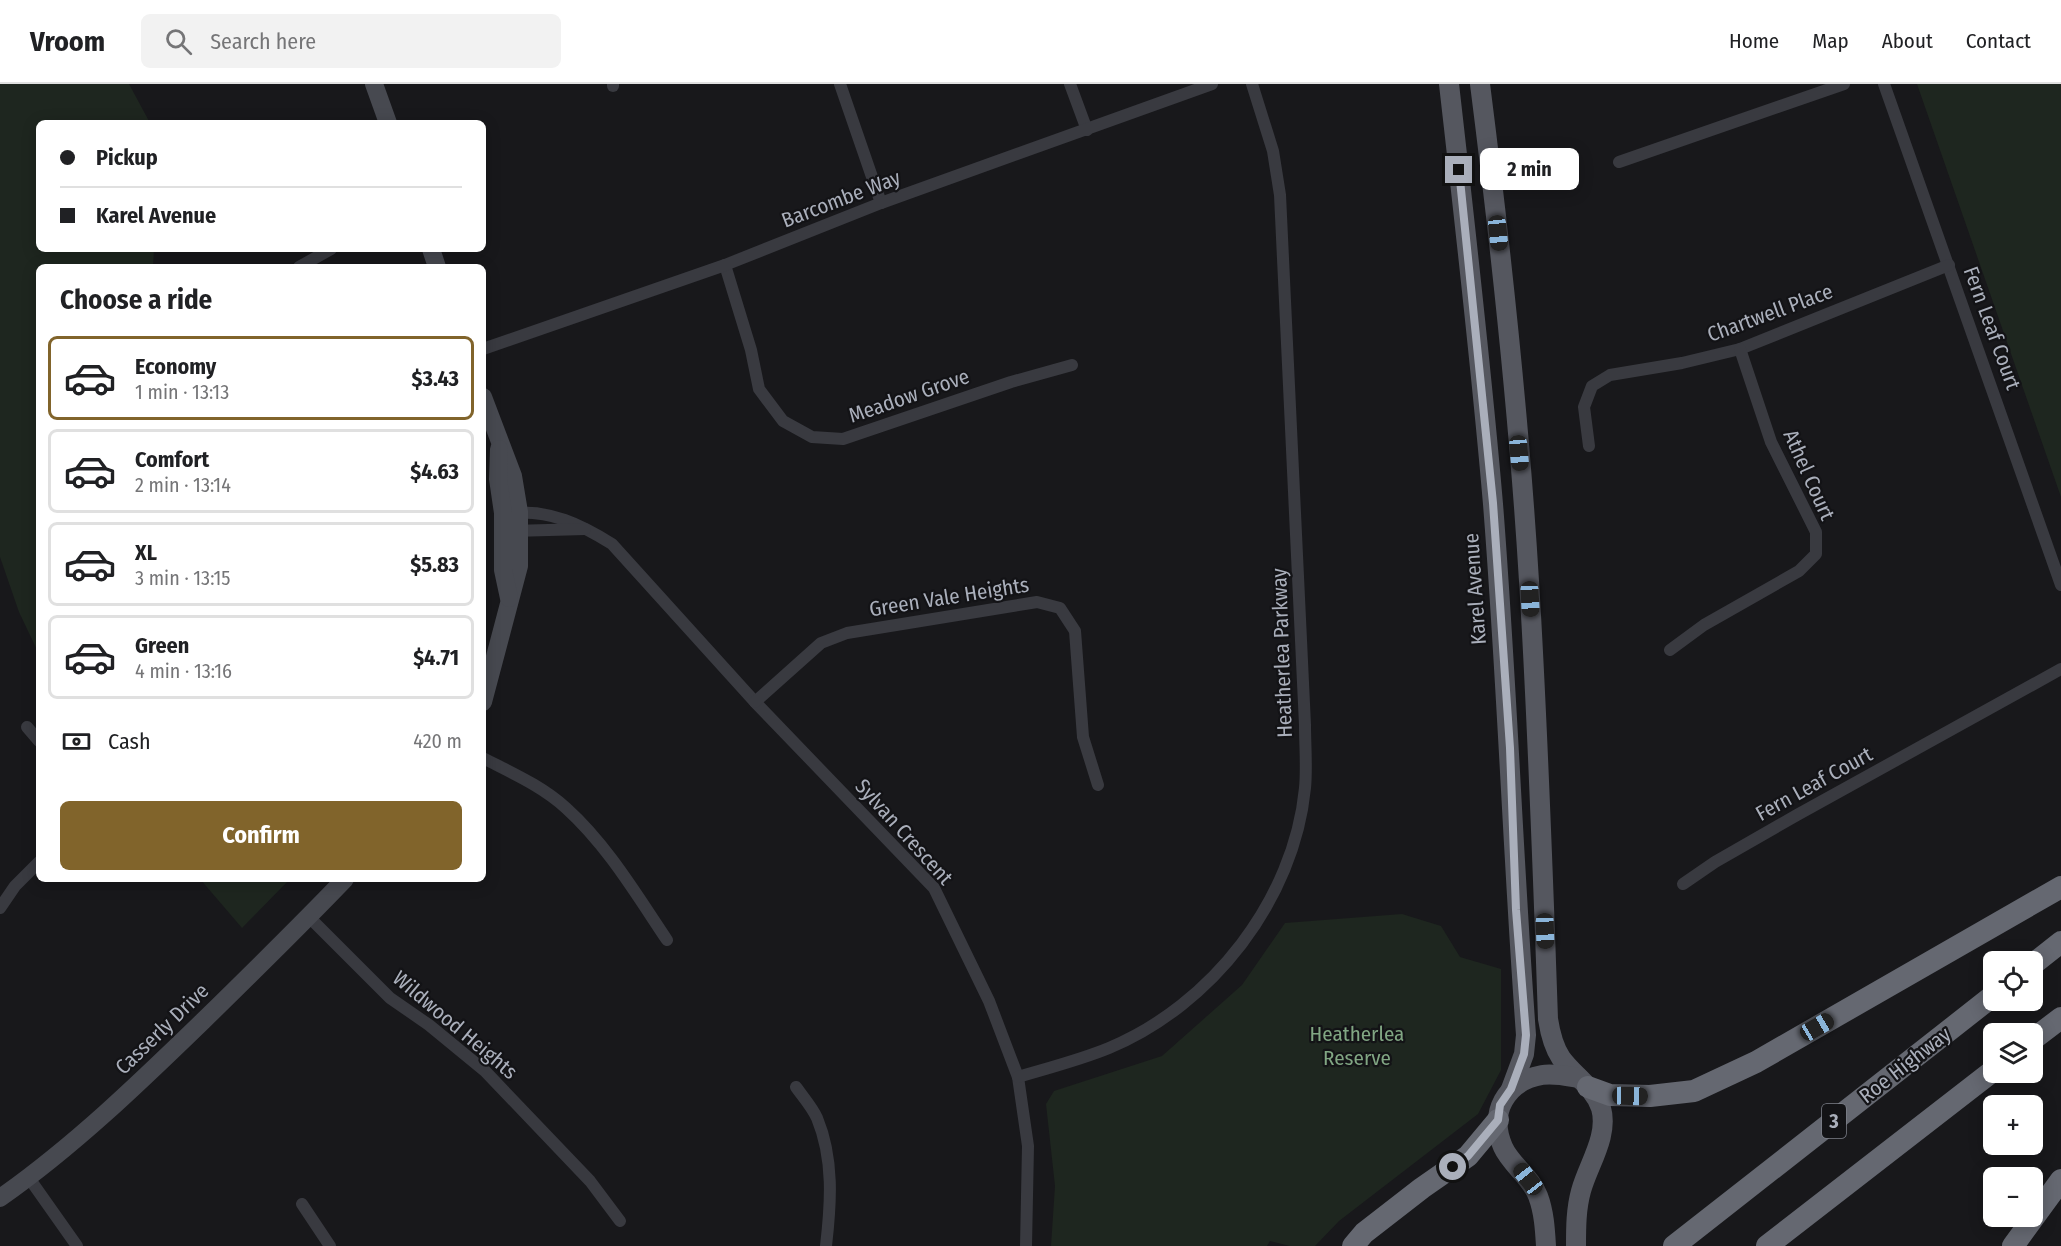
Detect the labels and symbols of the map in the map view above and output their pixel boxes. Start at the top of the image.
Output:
callout: 2 min [1480,149,1579,191]
route end [1445,156,1472,183]
street label: Barcombe Way [778,164,905,234]
car [1487,214,1509,252]
street label: Fern Leaf Court [1958,263,2026,393]
street label: Chartwell Place [1704,278,1836,348]
street label: Meadow Grove [845,363,973,429]
street label: Athel Court [1778,426,1841,524]
car [1508,434,1530,472]
street label: Karel Avenue [1458,532,1492,646]
street label: Heatherlea Parkway [1266,567,1298,738]
street label: Green Vale Heights [867,572,1031,622]
car [1520,581,1540,617]
street label: Fern Leaf Court [1751,741,1877,827]
street label: Sylvan Crescent [850,774,958,890]
car [1535,913,1555,949]
street label: Wildwood Heights [387,965,523,1085]
street label: Casserly Drive [110,978,214,1080]
car [1797,1010,1837,1044]
park label: Heatherlea Reserve [1310,1021,1404,1071]
street label: Roe Highway [1854,1021,1957,1109]
car [1612,1087,1648,1105]
road number: 3 [1822,1104,1846,1138]
route start [1439,1153,1466,1180]
car [1510,1159,1546,1199]

